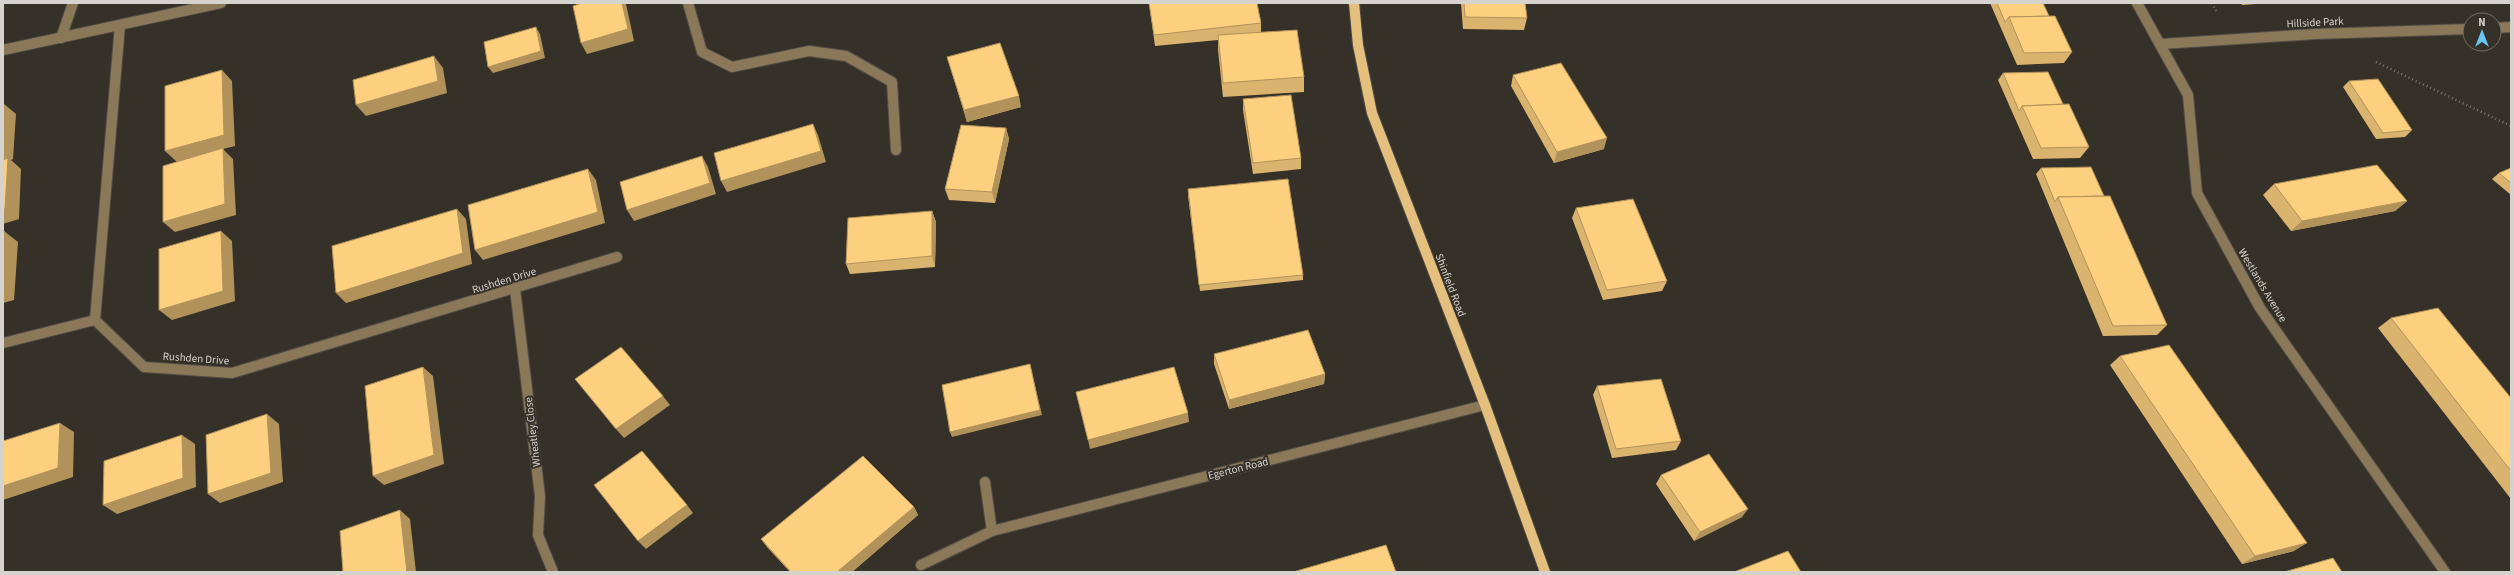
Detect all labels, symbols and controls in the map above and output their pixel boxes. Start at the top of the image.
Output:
north arrow [2462,12,2502,52]
street label: Hillside Park [2286,13,2344,31]
text: N [2478,15,2486,30]
street label: Westlands Avenue [2235,246,2291,325]
street label: Shinfield Road [1432,251,1469,319]
street label: Rushden Drive [470,263,539,297]
street label: Rushden Drive [162,349,230,368]
street label: Wheatley Close [521,396,544,467]
street label: Egerton Road [1206,454,1270,483]

